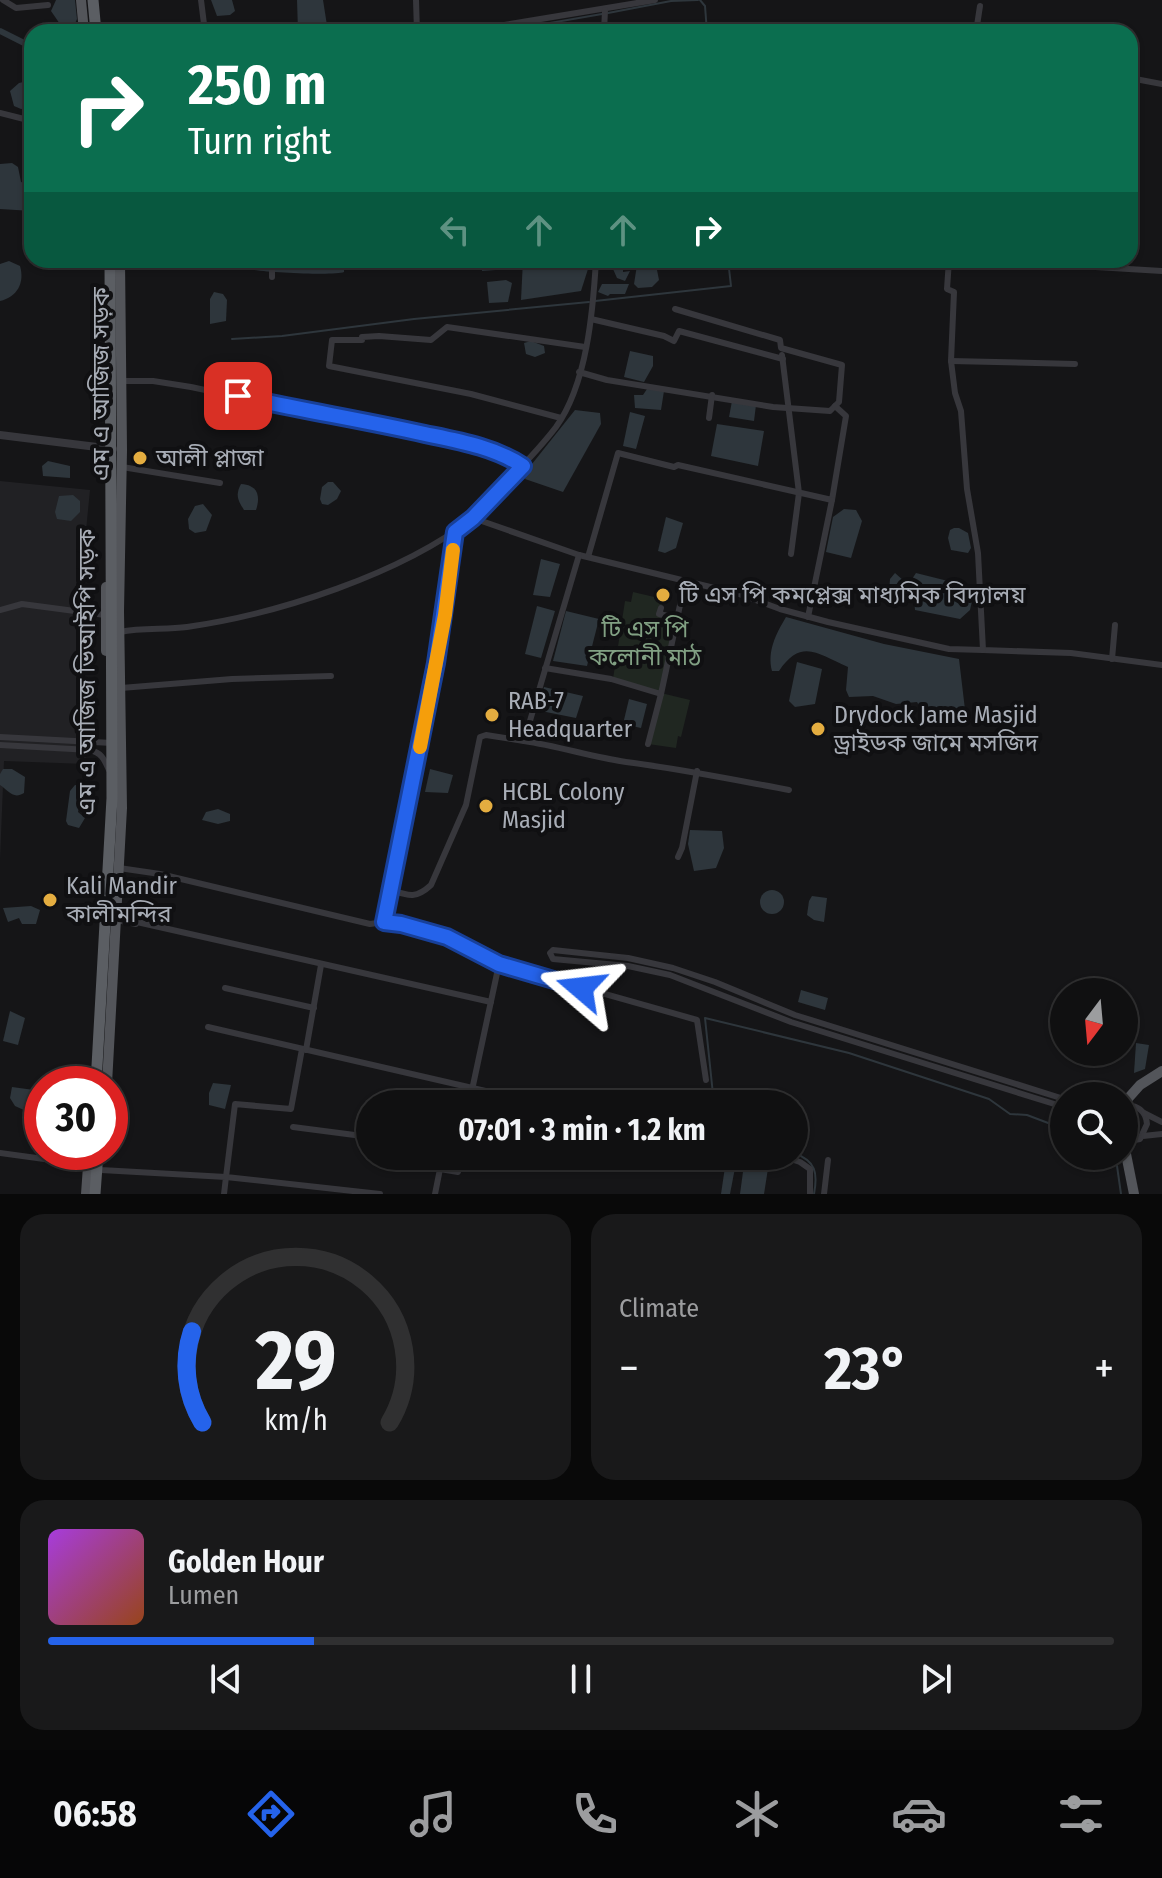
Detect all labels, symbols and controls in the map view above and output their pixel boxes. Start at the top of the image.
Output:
text: 250 m [188,52,326,119]
icon: right [56,56,160,160]
text: Turn right [188,120,331,164]
icon: left [433,208,477,252]
icon: ahead [517,208,561,252]
icon: ahead [601,208,645,252]
icon: right [685,208,729,252]
street label: এম এ আজিজ সড়ক [87,287,115,481]
pin [204,362,272,430]
icon: arrive [216,374,260,418]
place label: আলী প্লাজা [155,444,264,472]
marker: আলী প্লাজা [131,449,149,467]
street label: এম এ আজিজ ভিআইপি সড়ক [73,528,101,815]
place label: টি এস পি কমপ্লেক্স মাধ্যমিক বিদ্যালয় [678,581,1026,609]
marker: টি এস পি কমপ্লেক্স মাধ্যমিক বিদ্যালয় [654,586,672,604]
park label: টি এস পি কলোনী মাঠ [588,615,702,671]
place label: RAB-7 Headquarter [508,687,633,743]
place label: Drydock Jame Masjid ড্রাইডক জামে মসজিদ [833,701,1039,757]
marker: RAB-7 Headquarter [483,706,501,724]
marker: Drydock Jame Masjid ড্রাইডক জামে মসজিদ [809,720,827,738]
place label: HCBL Colony Masjid [502,778,625,834]
marker: HCBL Colony Masjid [477,797,495,815]
place label: Kali Mandir কালীমন্দির [65,872,177,928]
marker: Kali Mandir কালীমন্দির [41,891,59,909]
position arrow [539,946,623,1030]
north arrow [1050,978,1138,1066]
map controls [1050,978,1138,1170]
speed limit sign: 30 [24,1066,128,1170]
button: search [1050,1082,1138,1170]
text: 07:01 · 3 min · 1.2 km [458,1112,706,1148]
text: Climate [619,1293,699,1324]
text: 29 [254,1311,336,1411]
text: 23° [824,1333,909,1405]
text: − [619,1342,639,1395]
text: + [1094,1342,1114,1395]
text: km/h [264,1403,327,1438]
text: Golden Hour [168,1544,324,1580]
text: Lumen [168,1580,239,1611]
icon: previous [204,1657,248,1701]
icon: pause [559,1657,603,1701]
icon: next [914,1657,958,1701]
icon: directions [243,1786,299,1842]
icon: music [405,1786,461,1842]
icon: phone [567,1786,623,1842]
icon: climate [729,1786,785,1842]
icon: car [891,1786,947,1842]
icon: filters [1053,1786,1109,1842]
text: 06:58 [53,1792,137,1836]

